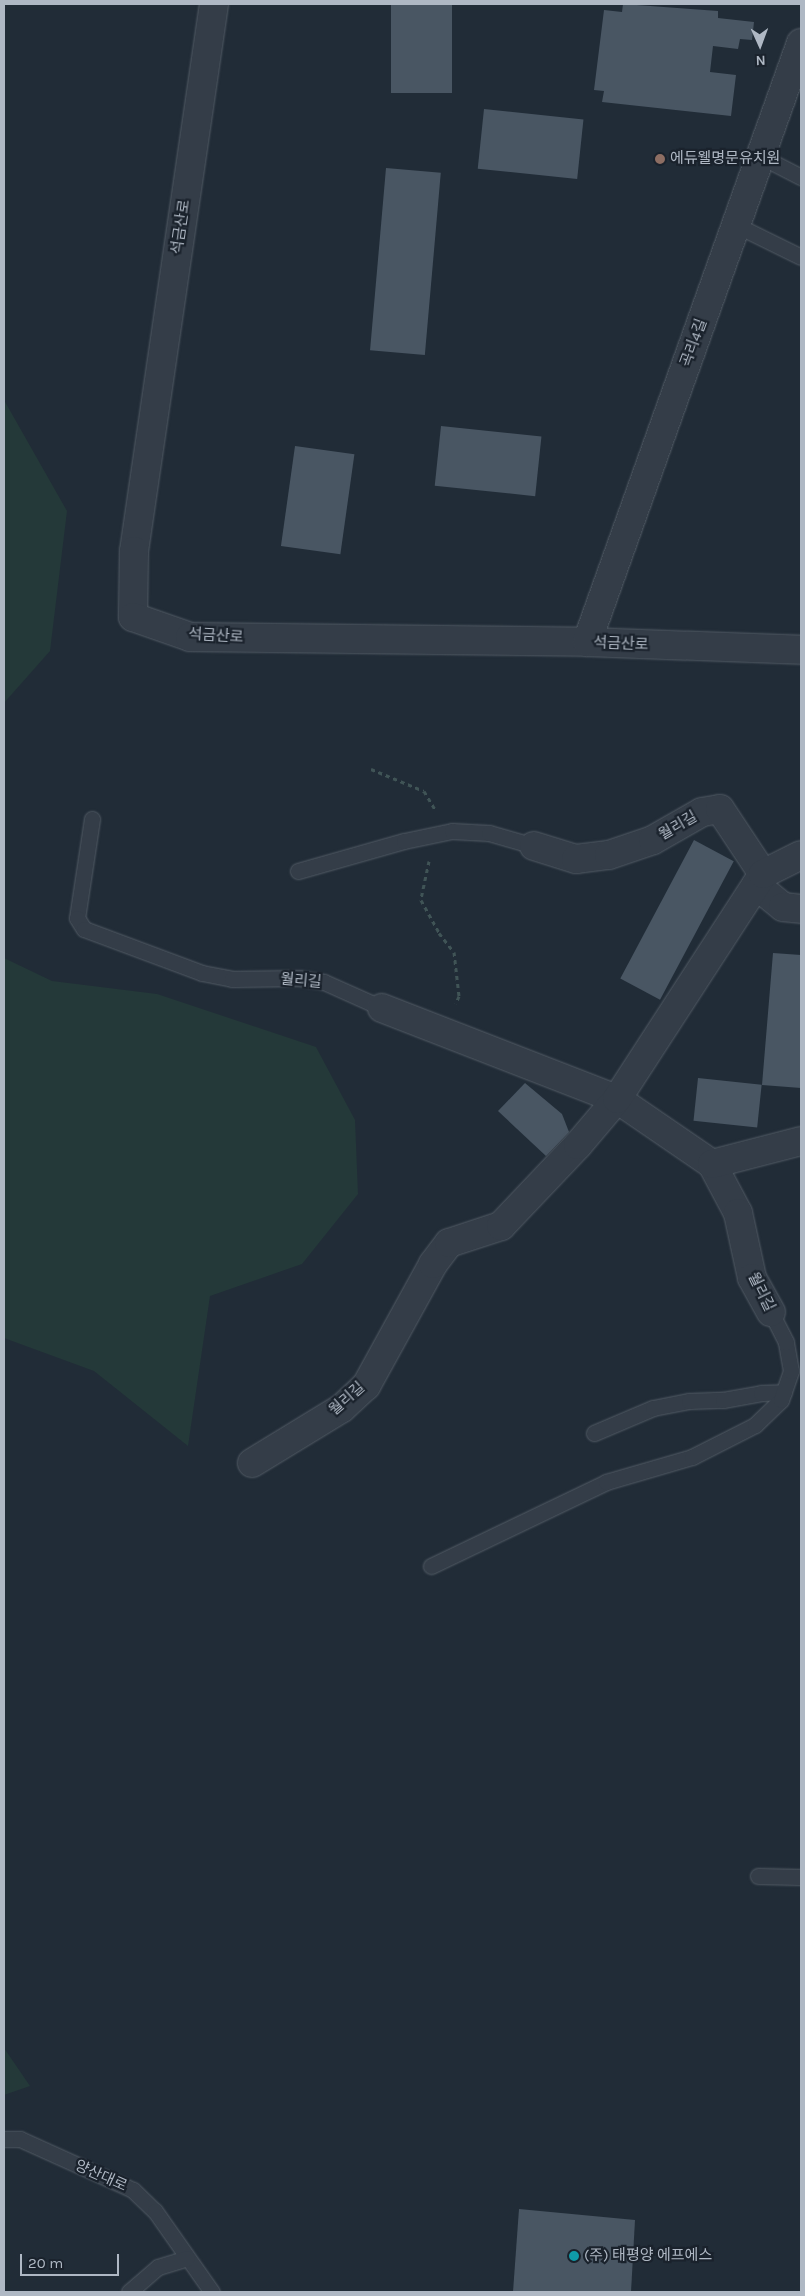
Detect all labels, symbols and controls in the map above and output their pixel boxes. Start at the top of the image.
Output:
north arrow [735,20,785,70]
text: N [755,52,766,69]
place label: 에듀웰명문유치원 [670,150,780,168]
marker: 에듀웰명문유치원 [654,153,666,165]
street label: 석금산로 [168,198,194,256]
street label: 곡리4길 [677,317,711,369]
street label: 석금산로 [188,626,244,646]
street label: 석금산로 [593,634,649,654]
street label: 월리길 [656,808,700,844]
street label: 월리길 [280,970,322,992]
street label: 월리길 [744,1269,778,1315]
street label: 월리길 [325,1379,369,1419]
street label: 양산대로 [72,2157,130,2195]
scale bar [22,2244,121,2276]
place label: (주) 태평양 에프에스 [584,2247,712,2265]
marker: (주) 태평양 에프에스 [568,2250,580,2262]
text: 20 m [28,2254,63,2272]

